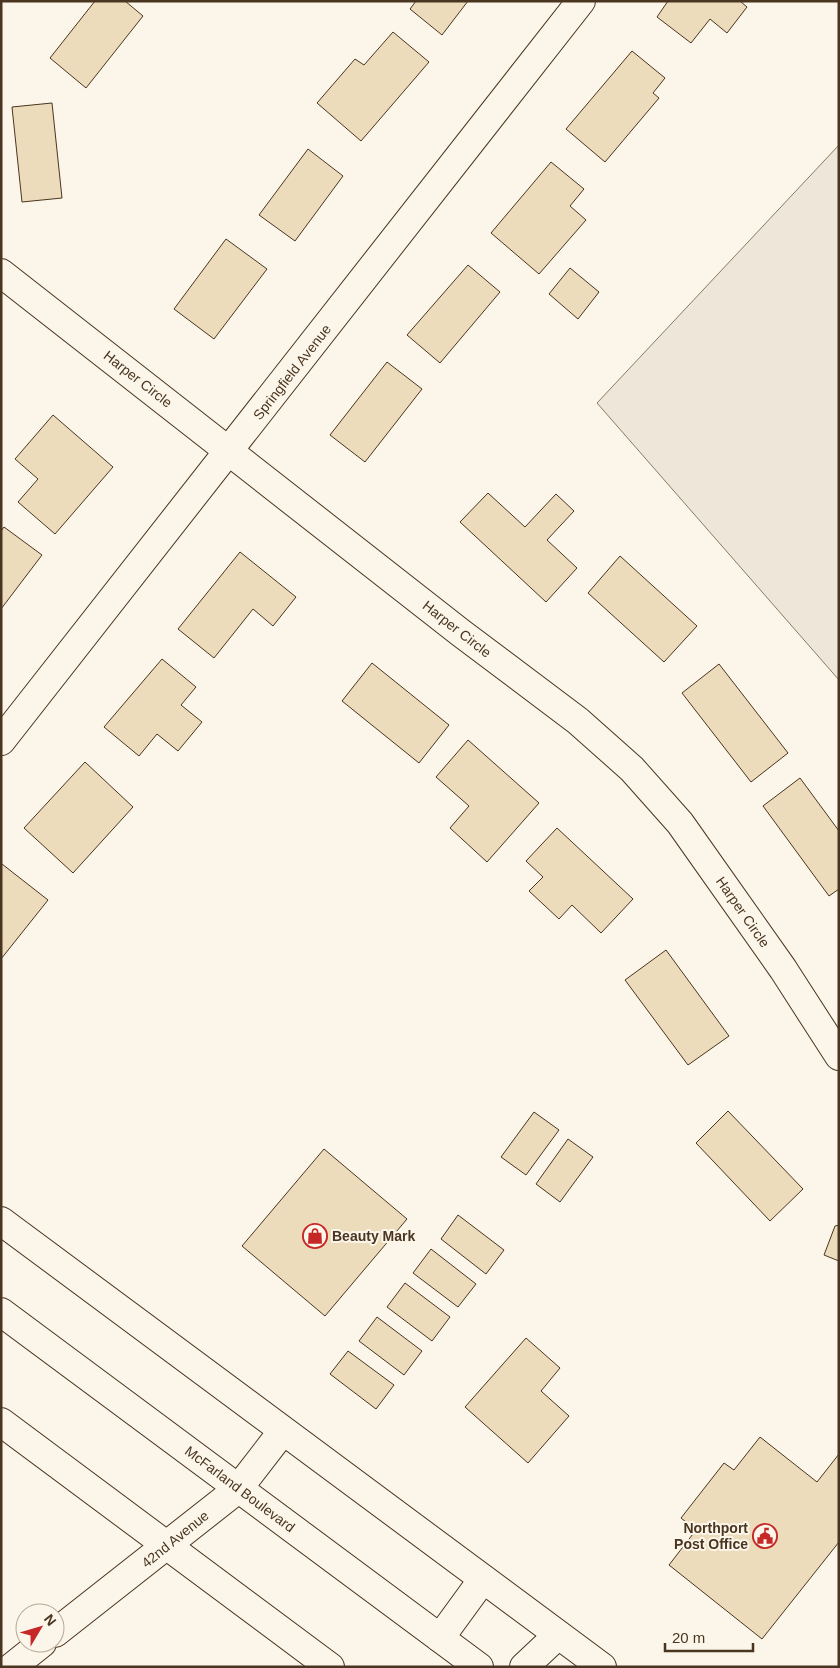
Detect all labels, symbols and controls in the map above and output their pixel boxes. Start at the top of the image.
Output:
street label: Springfield Avenue [250,321,334,423]
street label: Harper Circle [101,347,176,411]
street label: Harper Circle [420,597,495,661]
street label: Harper Circle [713,874,773,951]
shop icon: Beauty Mark [302,1223,328,1249]
place label: Beauty Mark [332,1228,415,1244]
street label: McFarland Boulevard [182,1443,298,1535]
street label: 42nd Avenue [138,1507,212,1571]
place label: Northport Post Office [674,1520,748,1552]
public building icon: Northport Post Office [752,1523,778,1549]
north arrow [15,1603,65,1653]
text: N [41,1611,60,1629]
scale bar [665,1620,752,1652]
text: 20 m [672,1629,705,1646]

